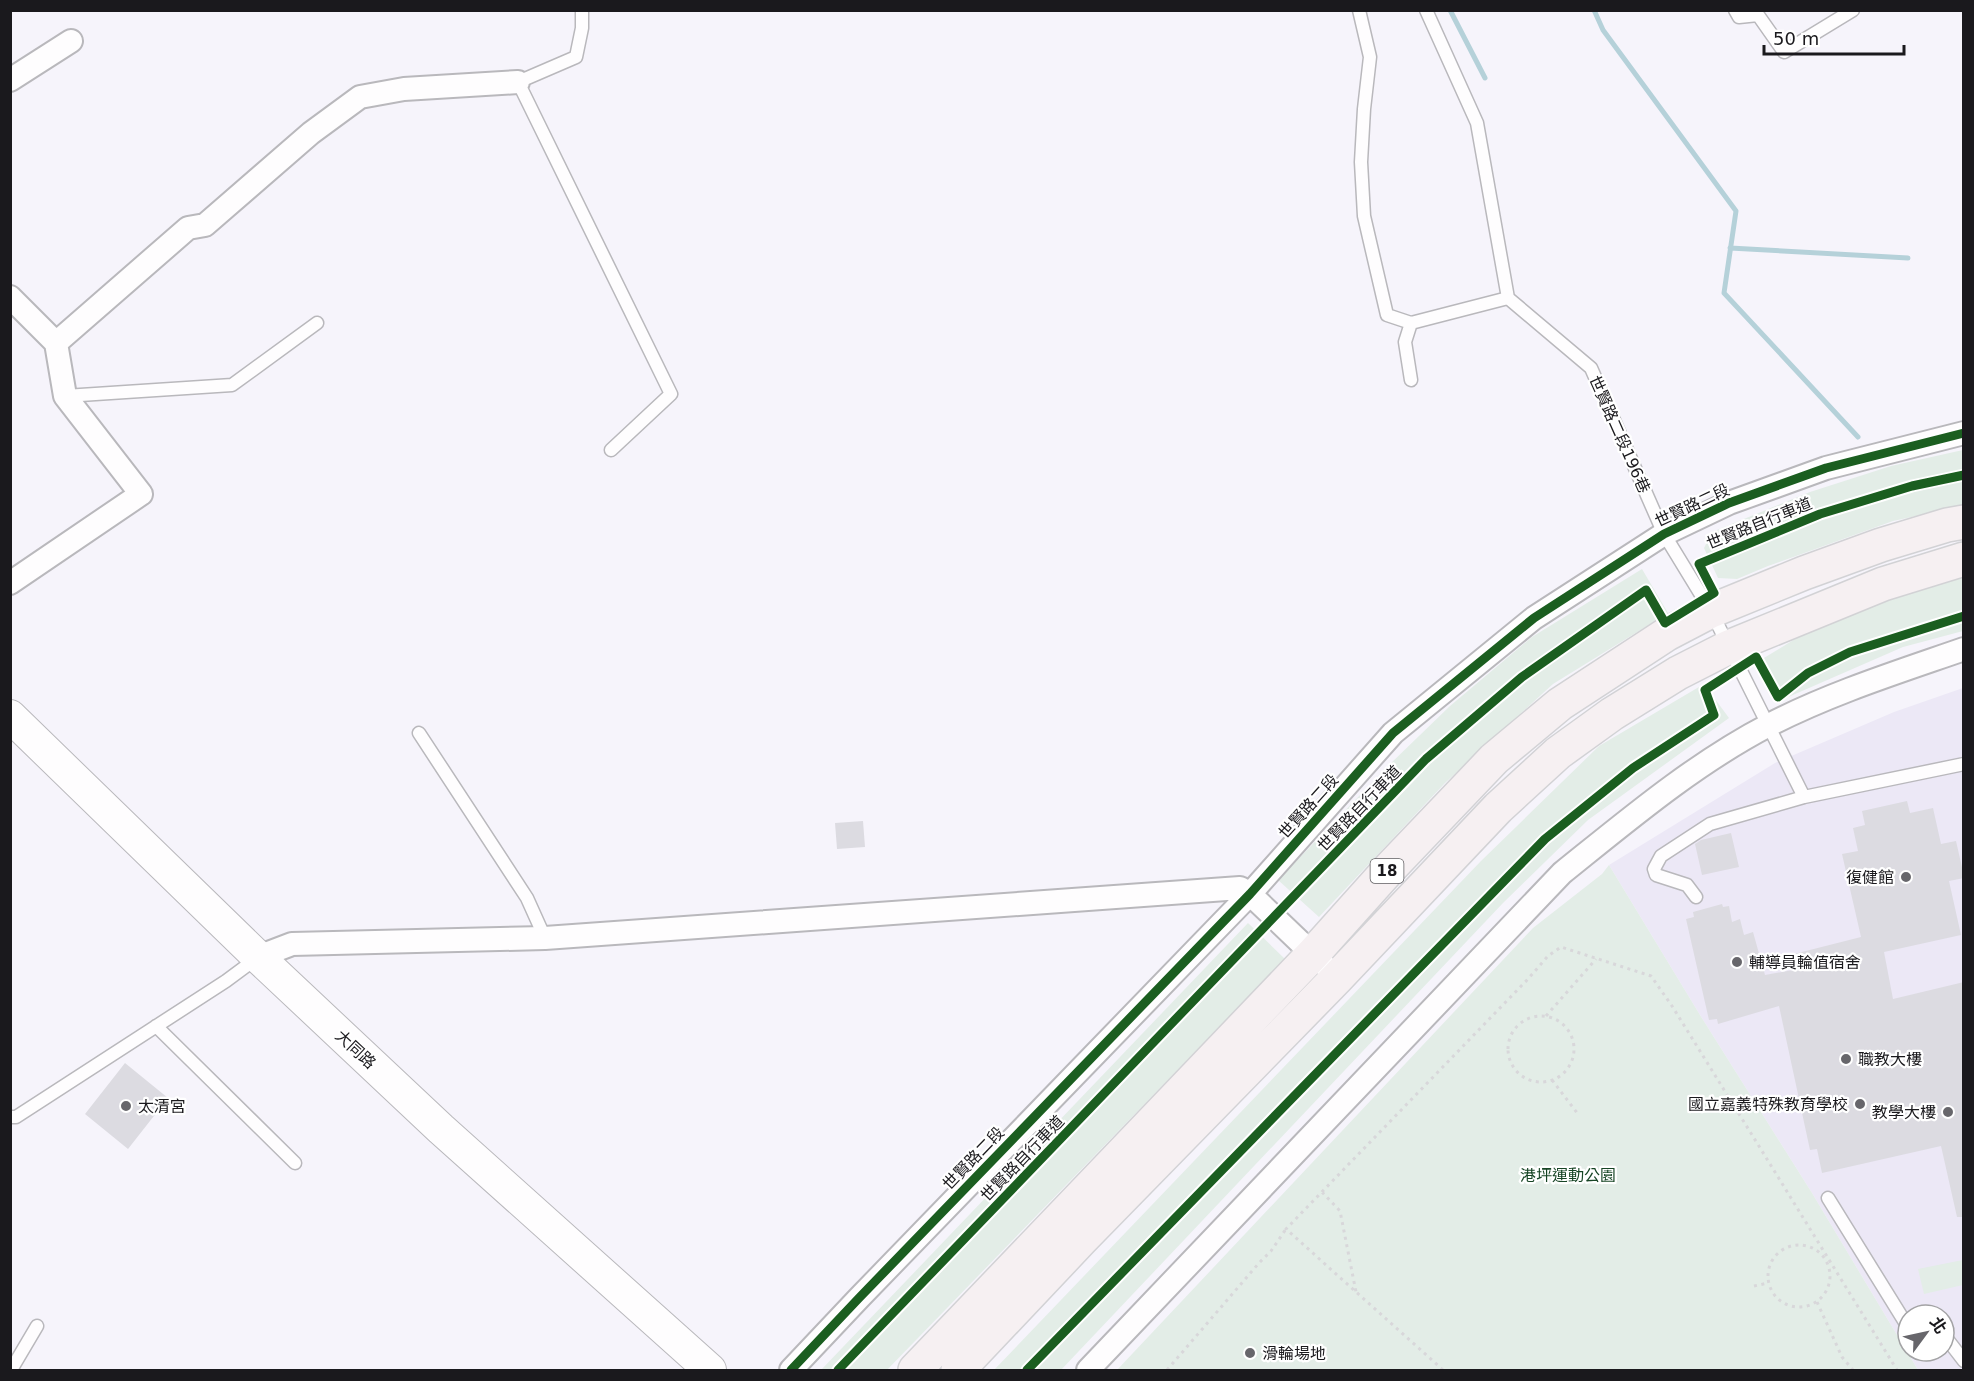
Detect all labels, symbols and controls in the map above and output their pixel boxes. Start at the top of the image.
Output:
scale bar [1764,18,1904,56]
text: 50 m [1773,28,1819,49]
street label: 世賢路二段196巷 [1585,373,1654,496]
street label: 世賢路二段 [1652,480,1732,531]
street label: 世賢路自行車道 [1704,494,1815,553]
street label: 世賢路自行車道 [1314,761,1405,855]
street label: 世賢路二段 [1275,770,1342,842]
road number: 18 [1370,859,1404,883]
place label: 復健館 [1846,868,1894,887]
marker: 復健館 [1899,870,1913,884]
place label: 輔導員輪值宿舍 [1749,953,1861,972]
marker: 輔導員輪值宿舍 [1730,955,1744,969]
street label: 大同路 [332,1026,380,1073]
place label: 職教大樓 [1858,1050,1922,1069]
marker: 職教大樓 [1839,1052,1853,1066]
place label: 國立嘉義特殊教育學校 [1688,1095,1848,1114]
place label: 太清宮 [138,1097,186,1116]
marker: 國立嘉義特殊教育學校 [1853,1097,1867,1111]
marker: 太清宮 [119,1099,133,1113]
place label: 教學大樓 [1872,1103,1936,1122]
marker: 教學大樓 [1941,1105,1955,1119]
street label: 世賢路自行車道 [977,1111,1068,1205]
street label: 世賢路二段 [939,1123,1008,1194]
park label: 港坪運動公園 [1520,1166,1616,1185]
north arrow [1896,1303,1956,1363]
text: 北 [1926,1313,1950,1337]
place label: 滑輪場地 [1262,1344,1326,1363]
marker: 滑輪場地 [1243,1346,1257,1360]

